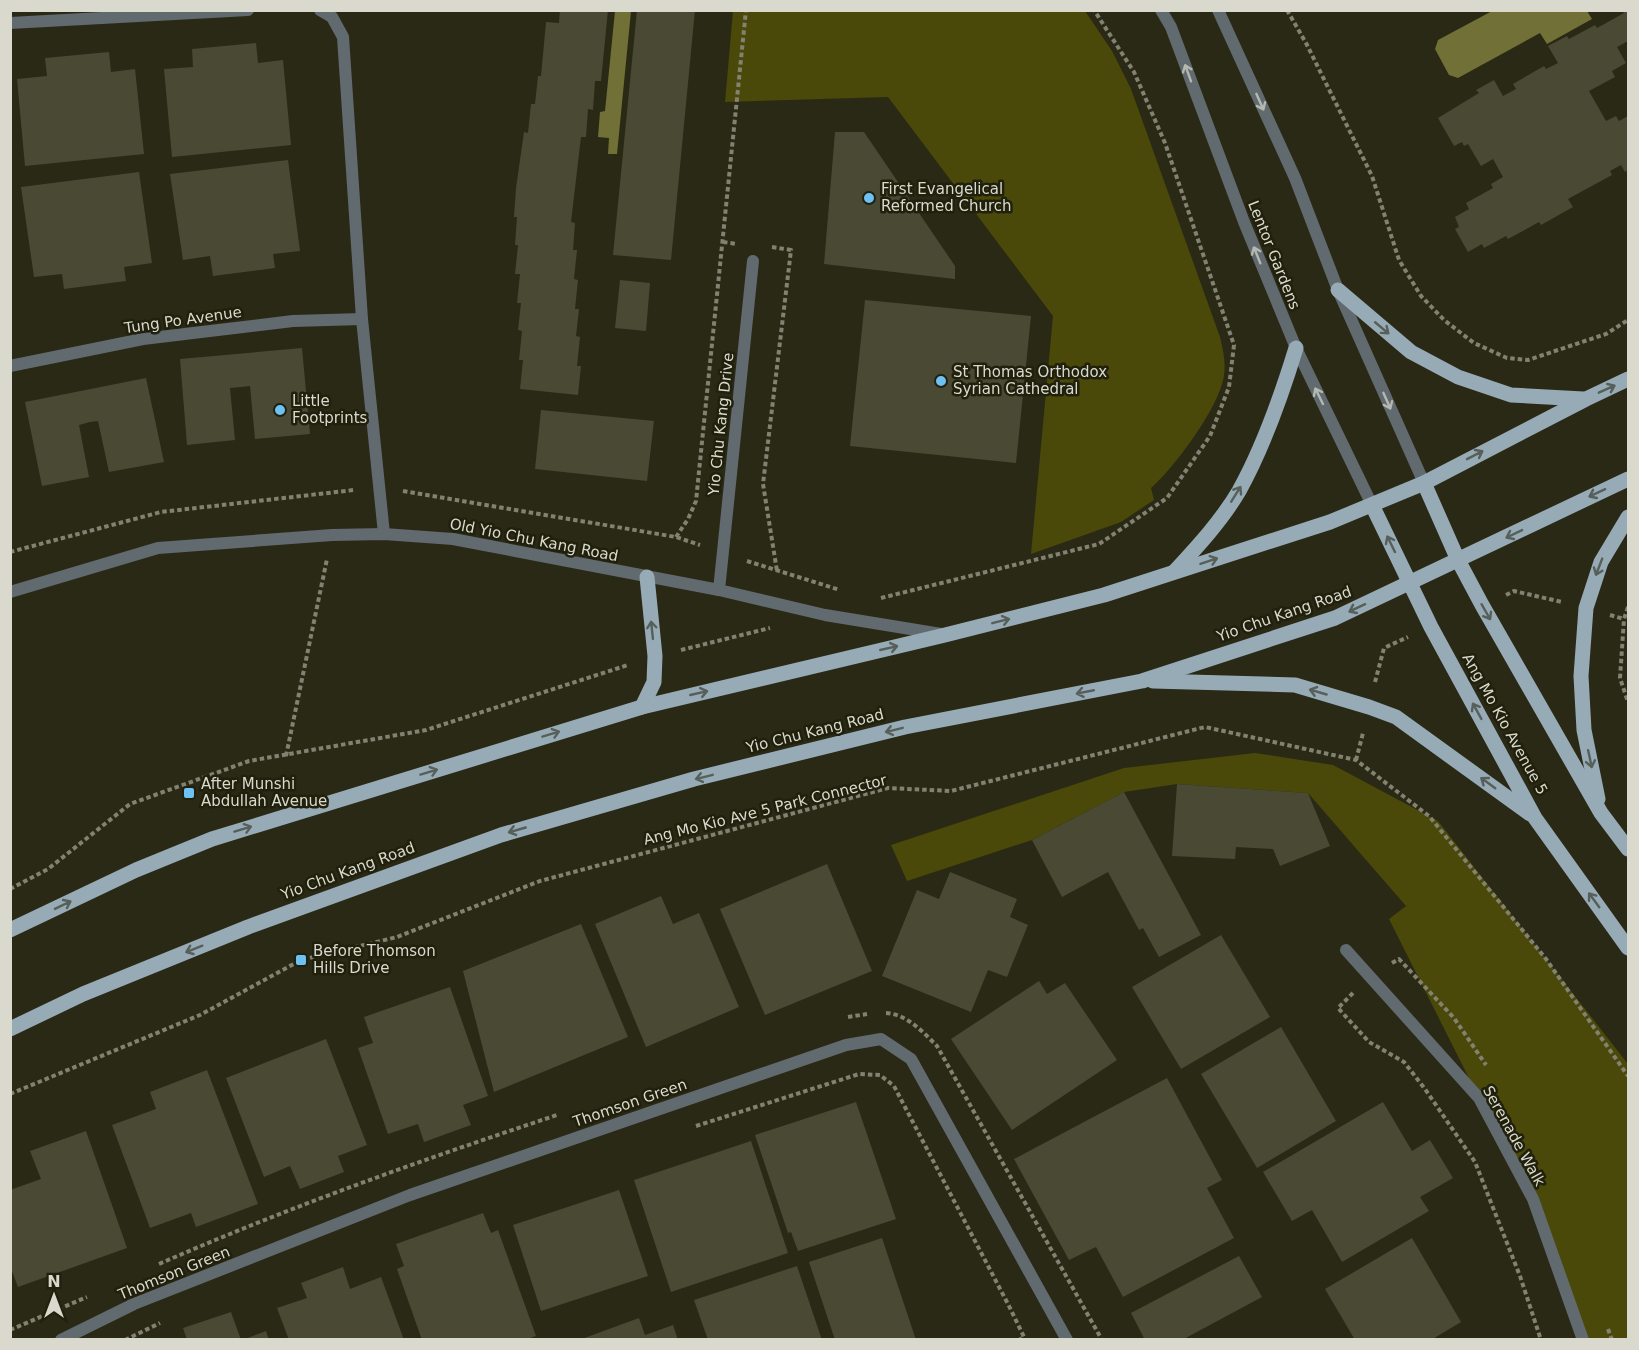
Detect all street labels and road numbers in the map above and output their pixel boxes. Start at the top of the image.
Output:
street label: Lentor Gardens [1244,198,1304,312]
street label: Tung Po Avenue [122,303,243,337]
street label: Yio Chu Kang Drive [704,352,737,497]
street label: Old Yio Chu Kang Road [448,515,620,565]
street label: Yio Chu Kang Road [1213,583,1354,646]
street label: Ang Mo Kio Avenue 5 [1459,650,1551,798]
street label: Yio Chu Kang Road [743,705,886,757]
street label: Ang Mo Kio Ave 5 Park Connector [642,771,889,849]
street label: Yio Chu Kang Road [278,838,417,904]
street label: Thomson Green [570,1075,689,1131]
street label: Serenade Walk [1479,1083,1549,1190]
street label: Thomson Green [114,1242,233,1304]

